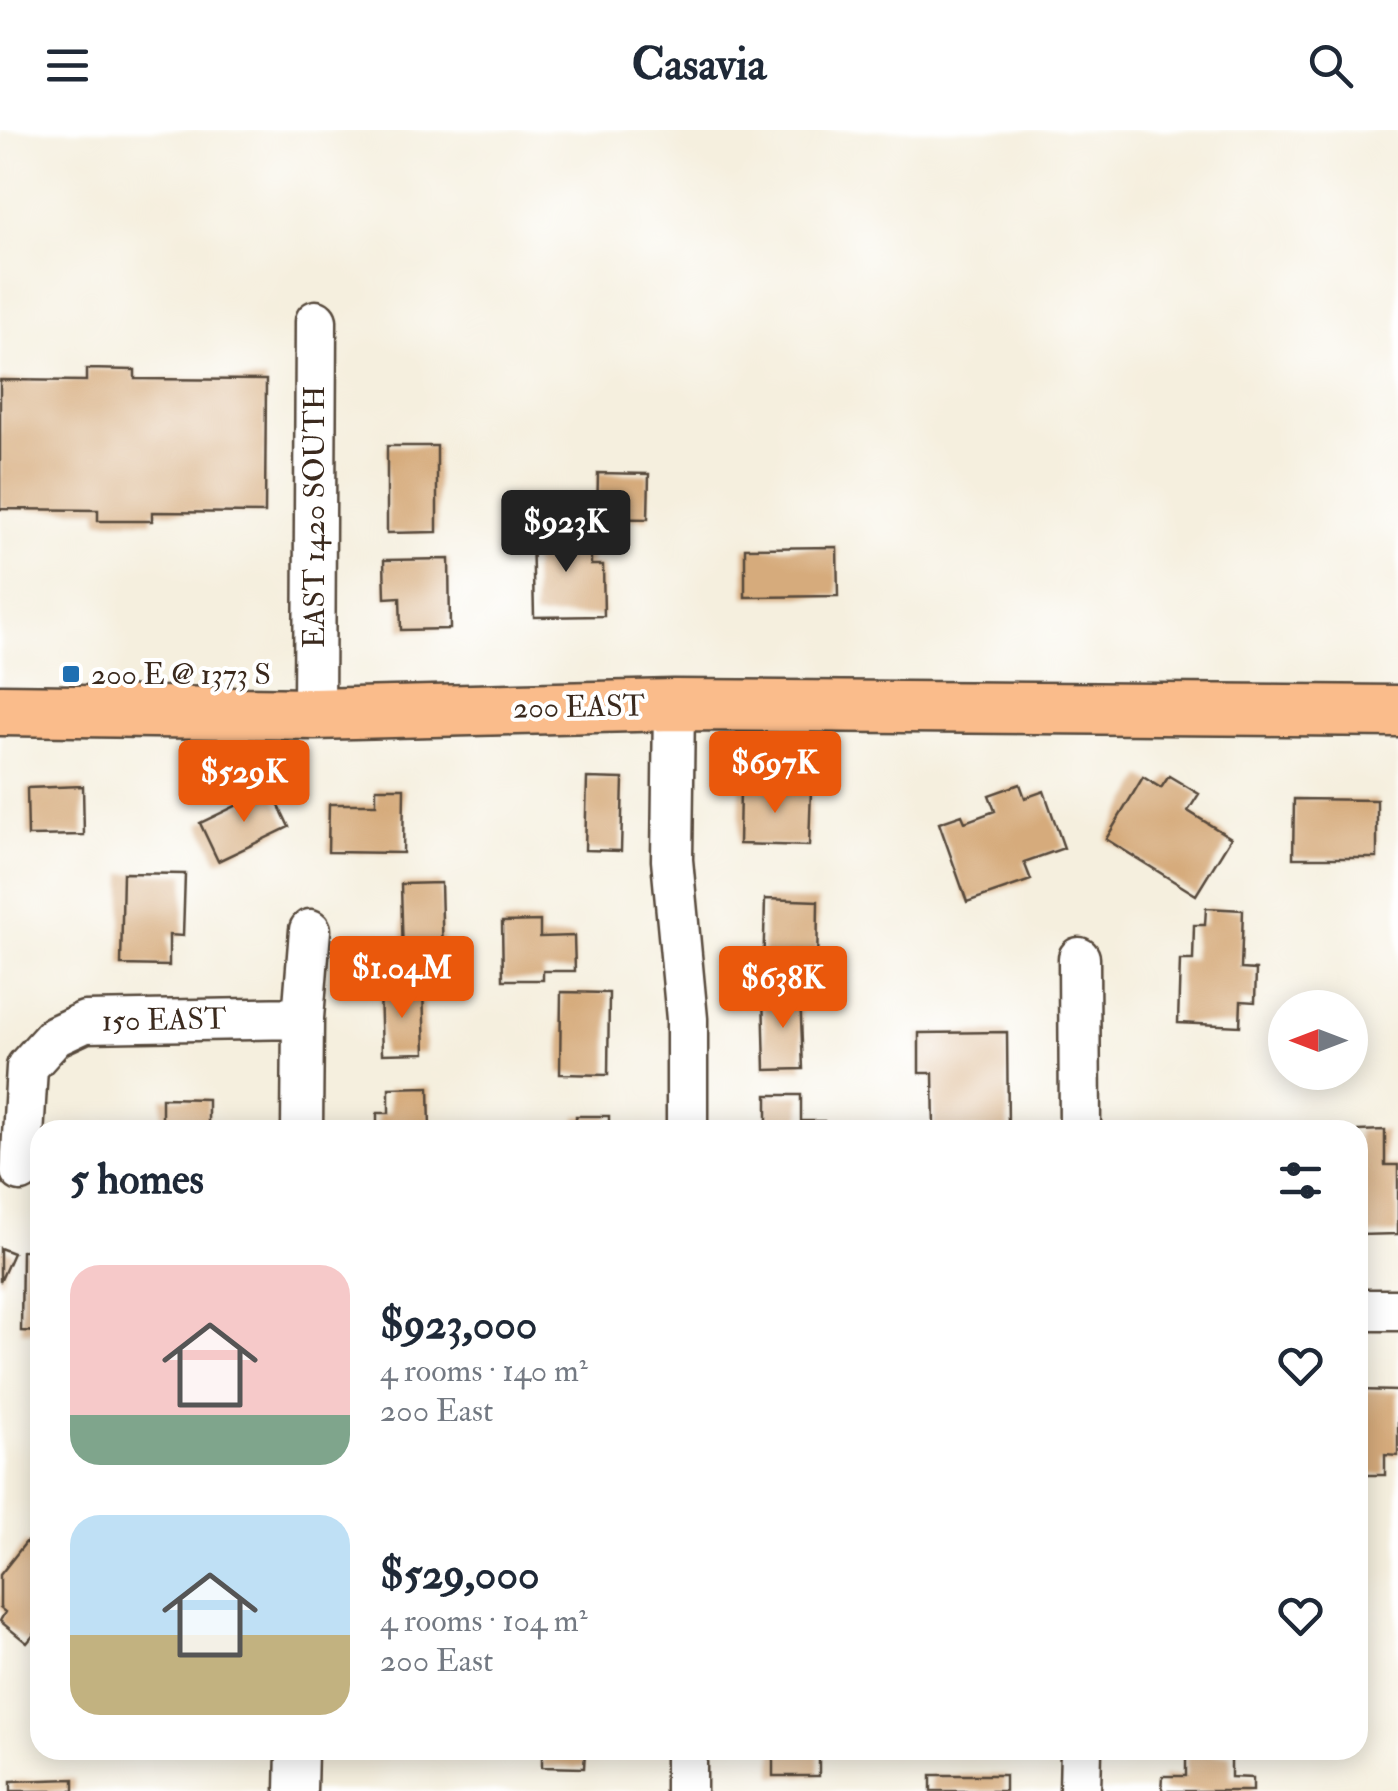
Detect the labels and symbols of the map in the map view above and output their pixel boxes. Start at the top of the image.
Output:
street label: EAST 1420 SOUTH [296,386,333,648]
pin: $923K [496,490,636,575]
place label: 200 E @ 1373 S [91,656,271,693]
marker: 200 E @ 1373 S [60,663,82,685]
street label: 200 EAST [513,687,645,727]
pin: $697K [705,731,845,816]
pin: $529K [174,740,314,825]
pin: $1.04M [321,936,483,1021]
pin: $638K [713,946,853,1031]
north arrow [1268,990,1368,1090]
street label: 150 EAST [101,1000,227,1040]

